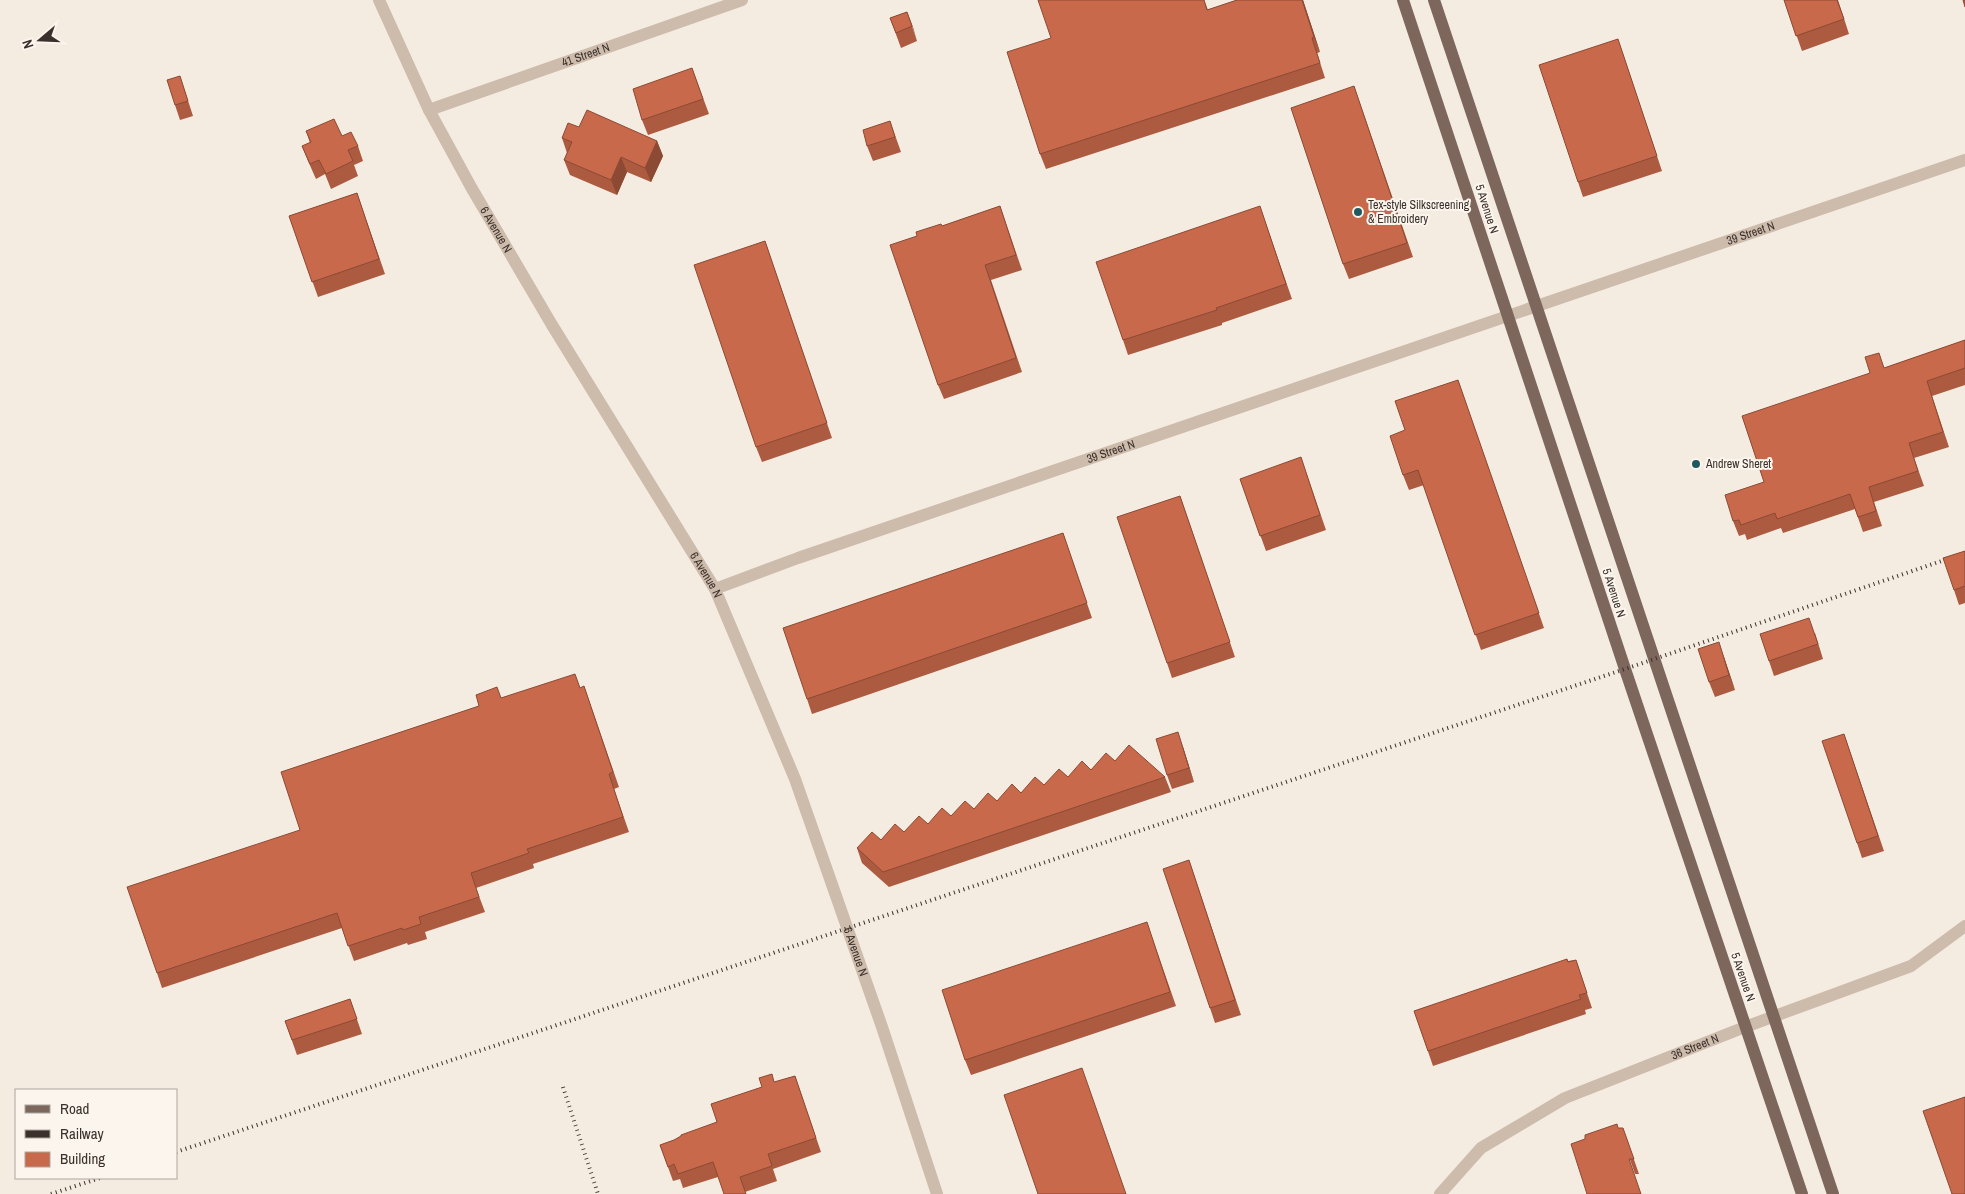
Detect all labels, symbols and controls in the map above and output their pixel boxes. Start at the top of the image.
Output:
north arrow [15,15,65,65]
text: N [18,37,38,51]
street label: 41 Street N [559,39,612,71]
street label: 5 Avenue N [1472,182,1502,236]
place label: Tex-style Silkscreening & Embroidery [1368,197,1470,227]
street label: 6 Avenue N [476,204,516,256]
marker: Tex-style Silkscreening & Embroidery [1352,206,1364,218]
street label: 39 Street N [1724,218,1777,249]
street label: 39 Street N [1085,436,1137,467]
place label: Andrew Sheret [1705,456,1771,472]
marker: Andrew Sheret [1690,458,1702,470]
street label: 6 Avenue N [686,549,726,600]
street label: 5 Avenue N [1599,566,1629,620]
street label: 6 Avenue N [840,925,872,978]
street label: 5 Avenue N [1727,950,1759,1004]
street label: 36 Street N [1669,1030,1721,1063]
legend [15,1089,178,1179]
text: Road [60,1098,89,1119]
text: Railway [60,1123,105,1144]
text: Building [60,1148,105,1169]

